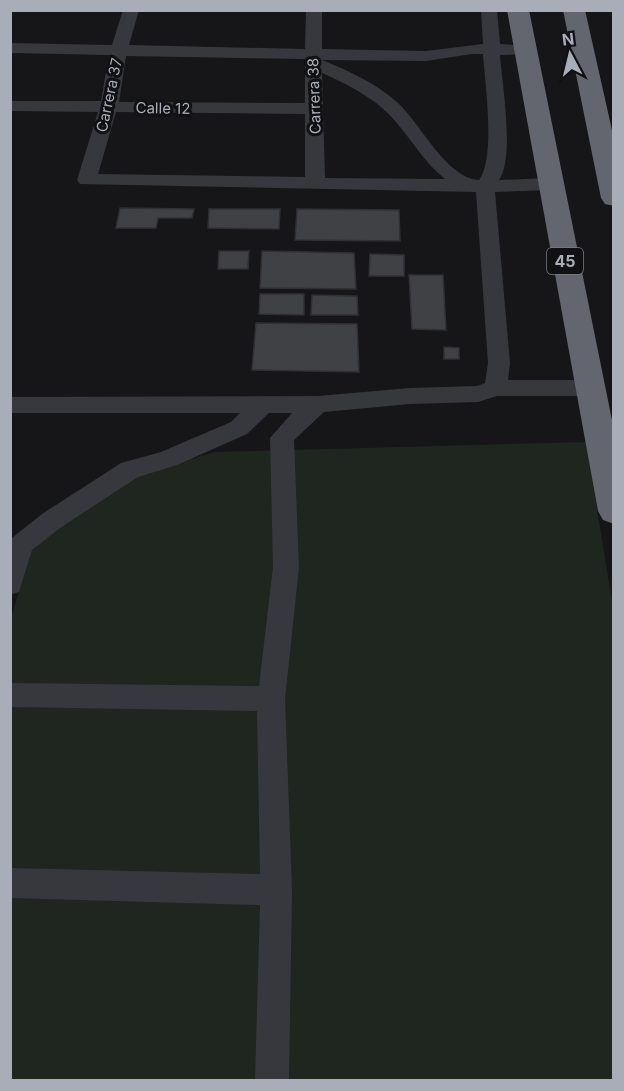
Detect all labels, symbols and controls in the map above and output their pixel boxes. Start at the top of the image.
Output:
north arrow [540,24,600,84]
text: N [561,28,575,50]
street label: Carrera 37 [92,56,126,134]
street label: Carrera 38 [303,58,325,134]
street label: Calle 12 [135,98,191,118]
road number: 45 [547,248,583,274]

